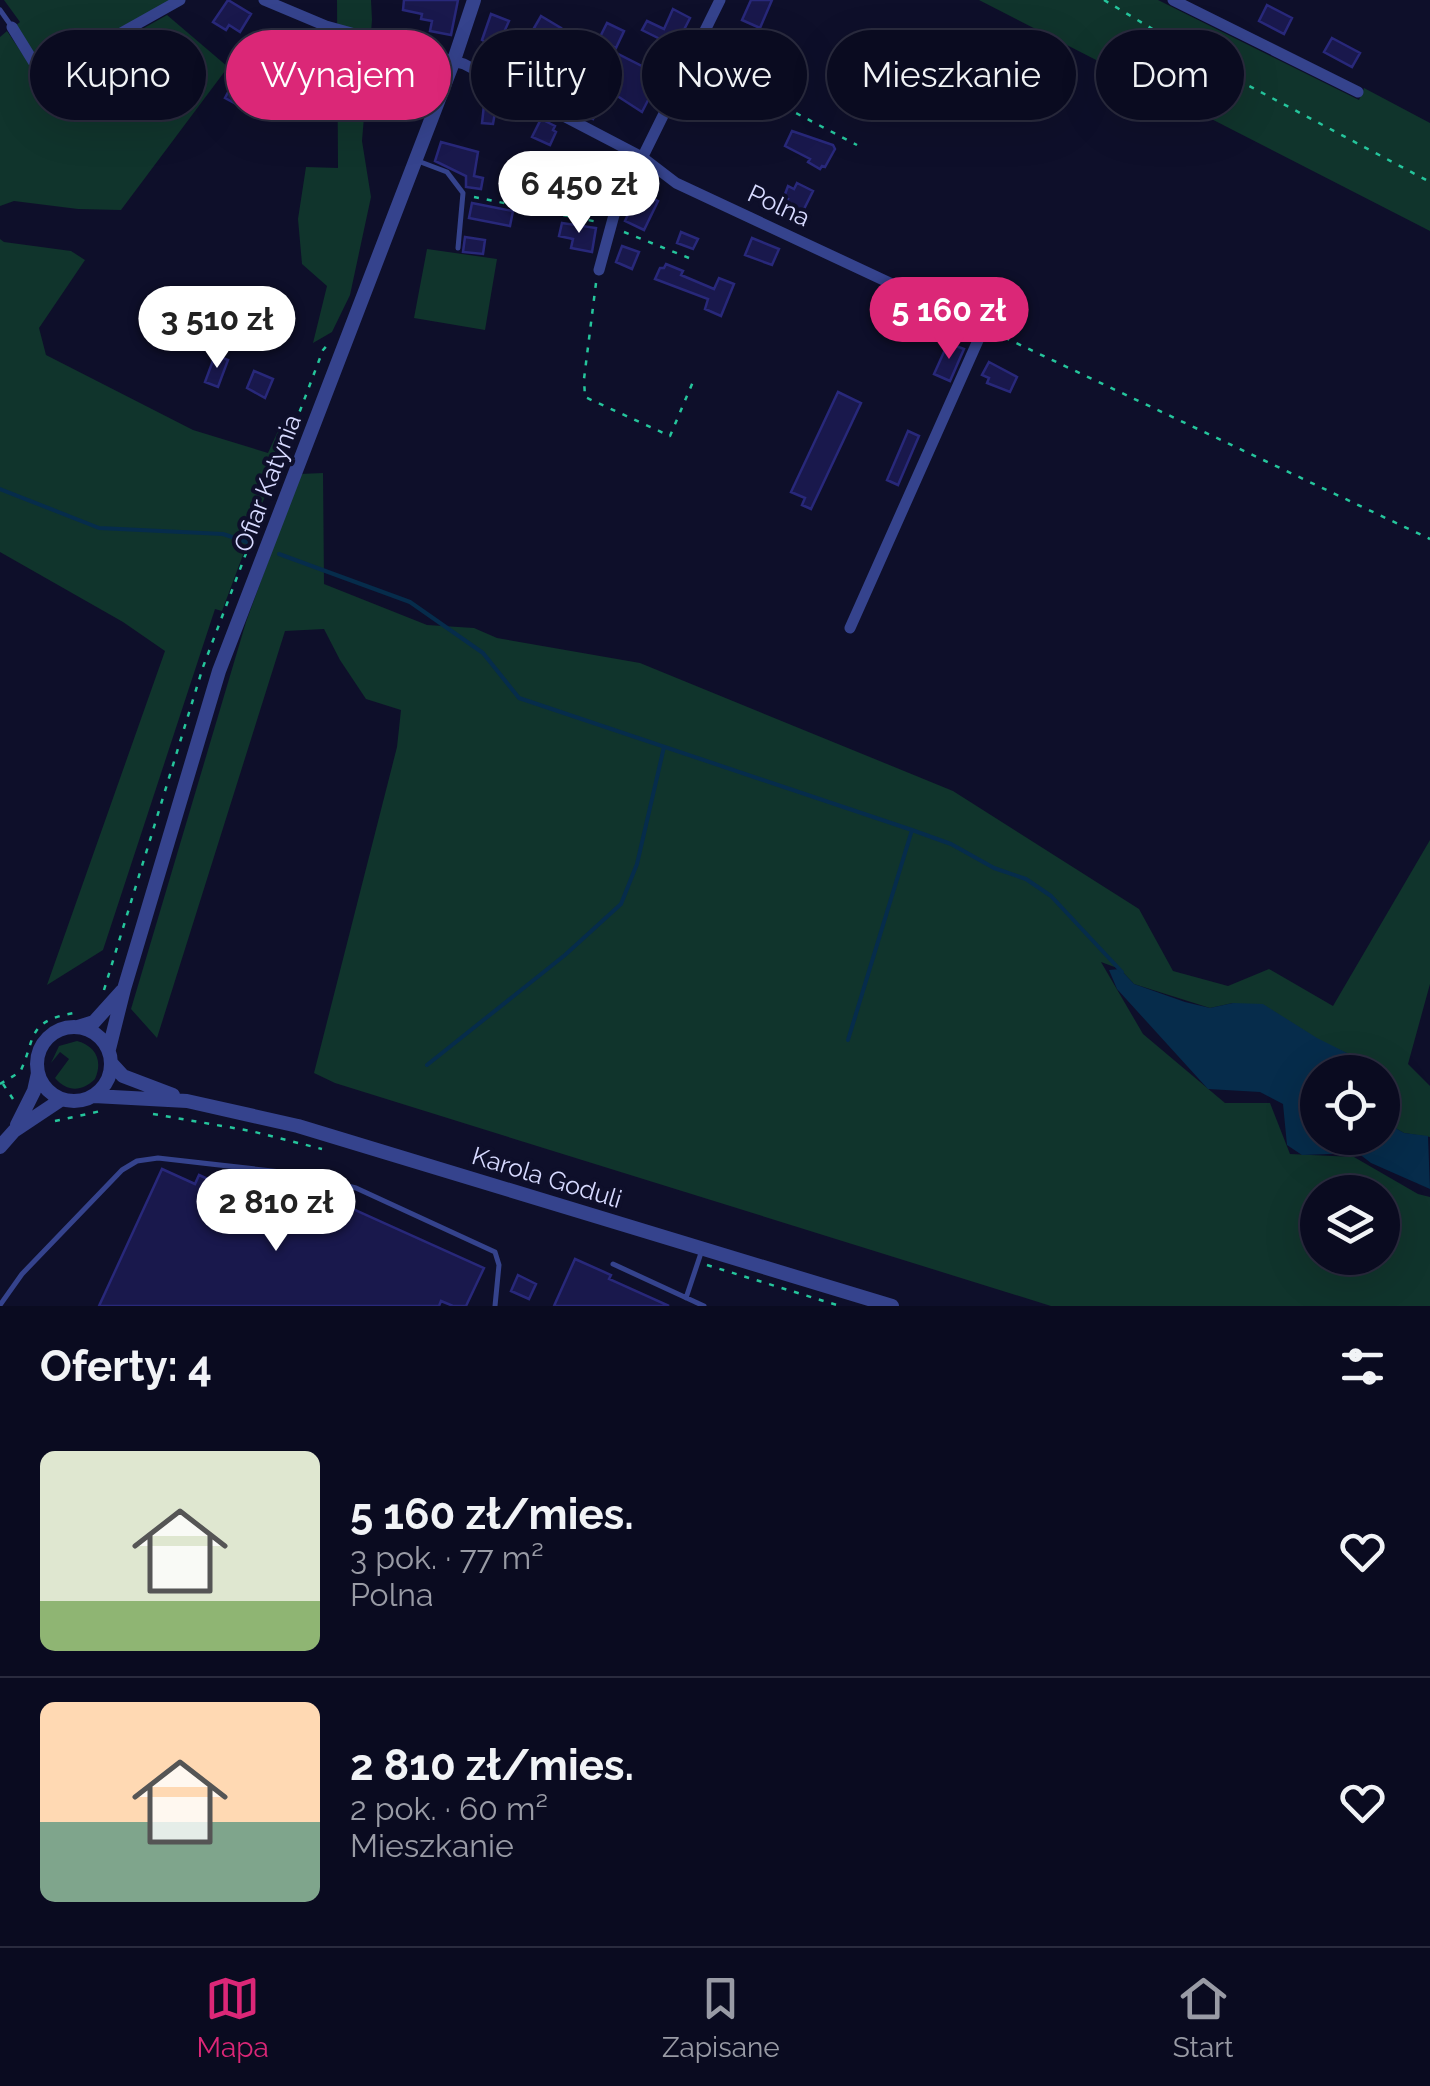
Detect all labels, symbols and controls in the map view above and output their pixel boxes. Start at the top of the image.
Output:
chip: Kupno [30,30,206,120]
chip: Wynajem [226,30,451,120]
chip: Filtry [471,30,622,120]
chip: Nowe [642,30,807,120]
chip: Mieszkanie [827,30,1076,120]
chip: Dom [1096,30,1244,120]
pin: 6 450 zł [476,151,682,236]
text: 6 450 zł [520,165,638,202]
street label: Polna [743,178,815,232]
pin: 5 160 zł [846,277,1052,362]
pin: 3 510 zł [114,286,320,371]
text: 5 160 zł [892,291,1006,328]
text: 3 510 zł [160,300,274,337]
street label: Ofiar Katynia [227,410,307,556]
map controls [1300,1055,1400,1275]
button: locate [1300,1055,1400,1155]
street label: Karola Goduli [468,1140,626,1214]
pin: 2 810 zł [173,1169,379,1254]
button: layers [1300,1175,1400,1275]
text: 2 810 zł [219,1183,333,1220]
icon: filters [1335,1339,1390,1394]
text: Oferty: 4 [40,1342,212,1391]
text: 5 160 zł/mies. [350,1490,634,1539]
icon: home [120,1491,240,1611]
icon: heart [1335,1524,1390,1579]
text: 3 pok. · 77 m² [350,1539,544,1576]
text: Polna [350,1576,433,1613]
text: 2 810 zł/mies. [350,1741,634,1790]
icon: home [120,1742,240,1862]
icon: heart [1335,1775,1390,1830]
text: 2 pok. · 60 m² [350,1790,548,1827]
text: Mieszkanie [350,1827,514,1864]
tab: Mapa [197,1971,269,2064]
tab: Zapisane [662,1971,780,2064]
tab: Start [1173,1971,1233,2064]

